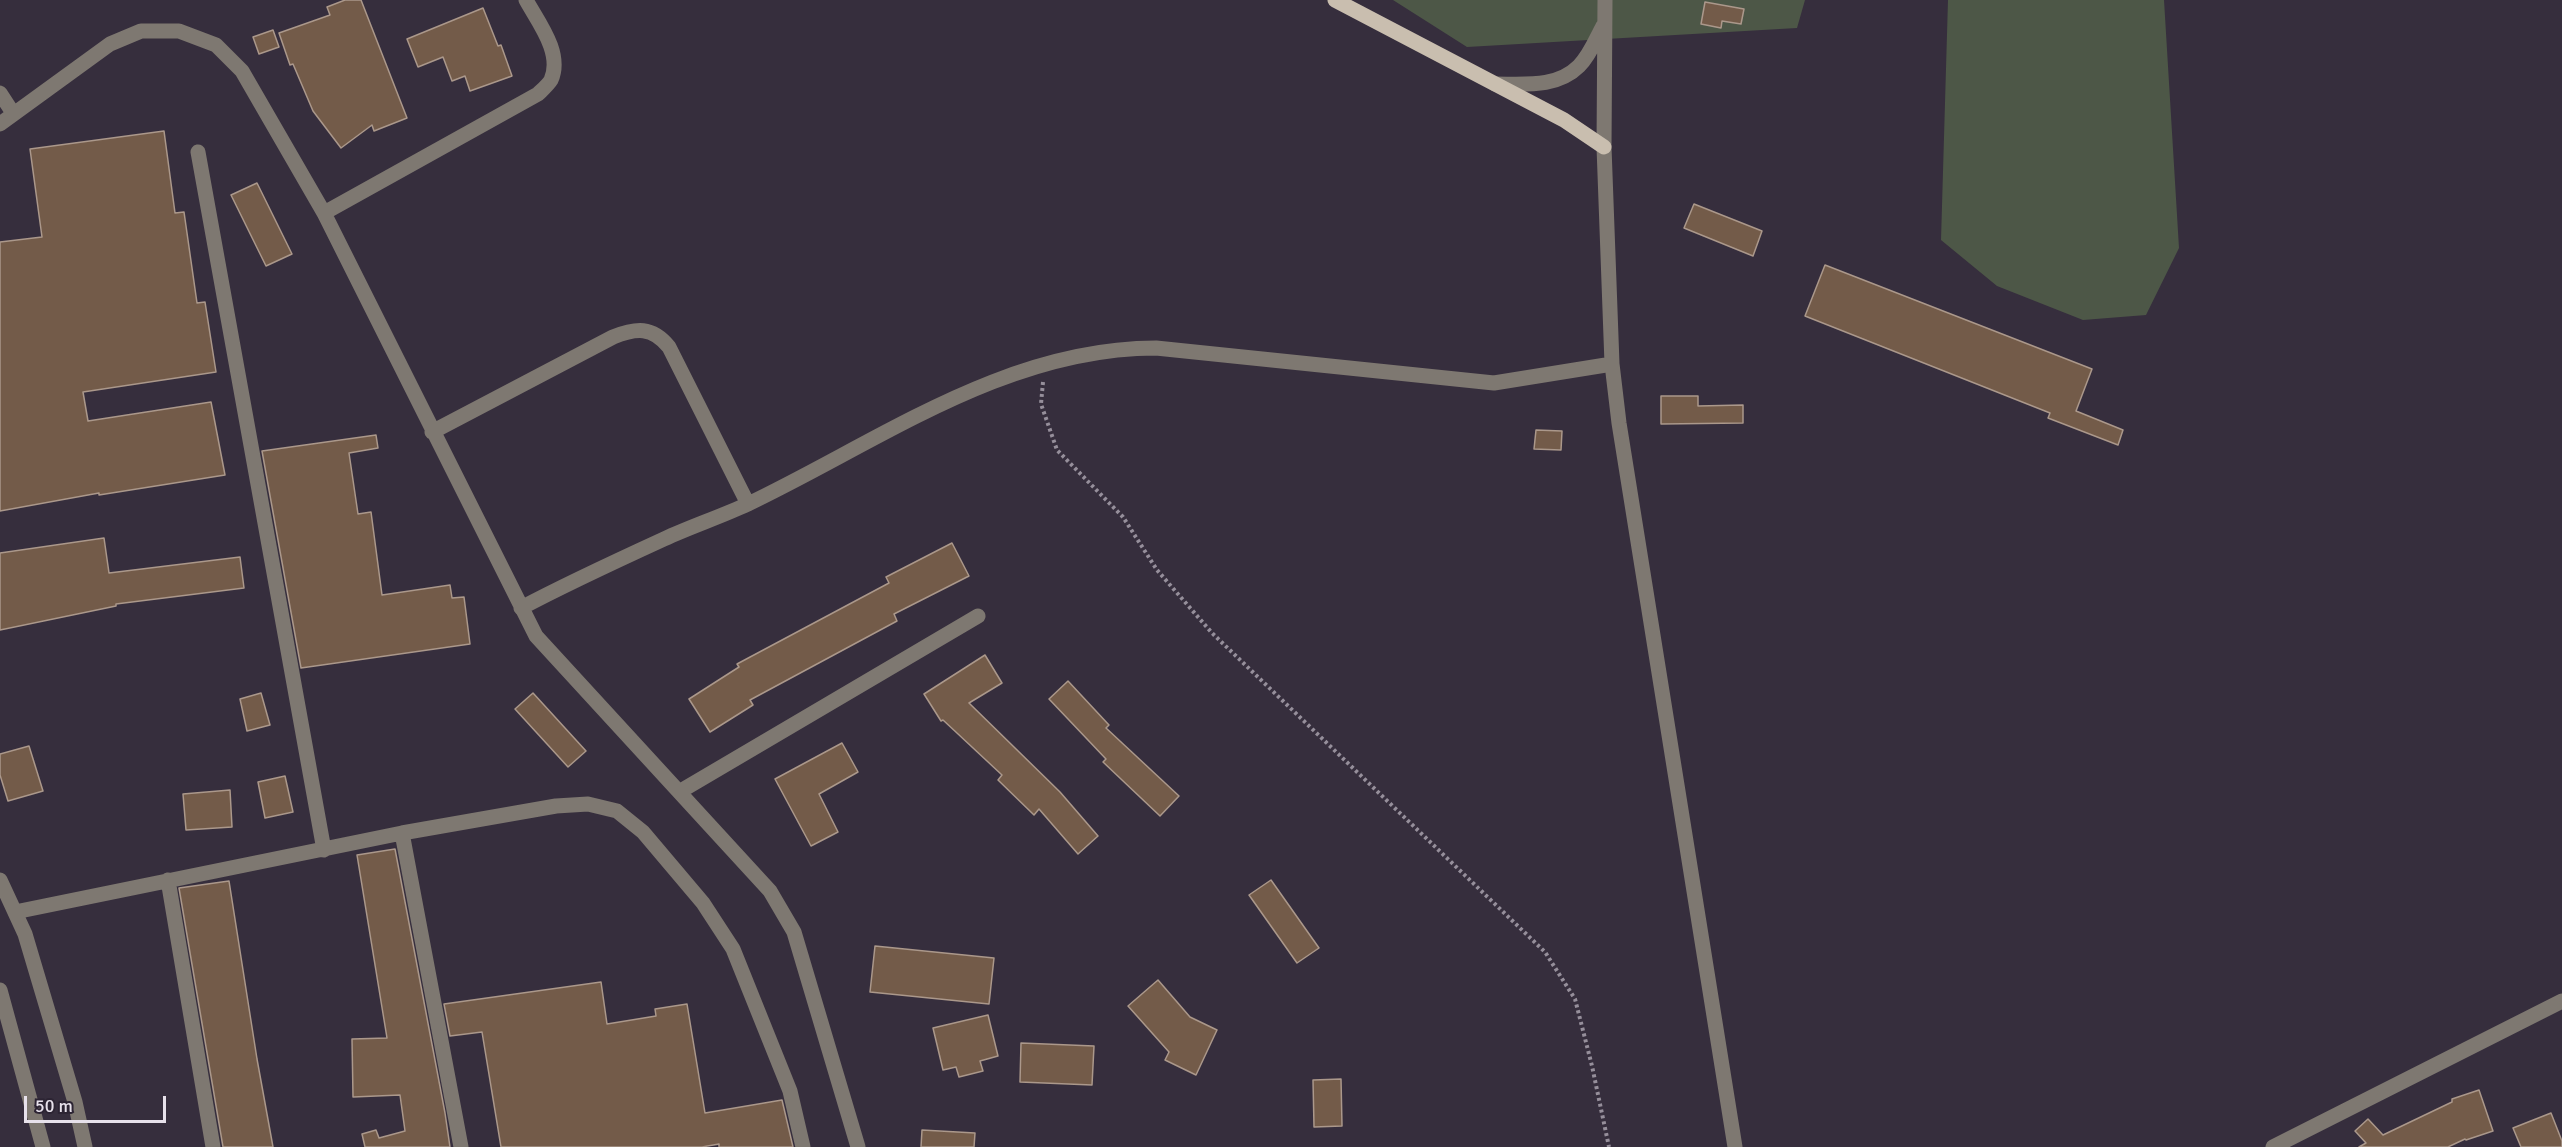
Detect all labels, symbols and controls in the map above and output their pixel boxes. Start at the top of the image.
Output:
scale bar [27,1084,170,1122]
text: 50 m [35,1095,73,1117]

